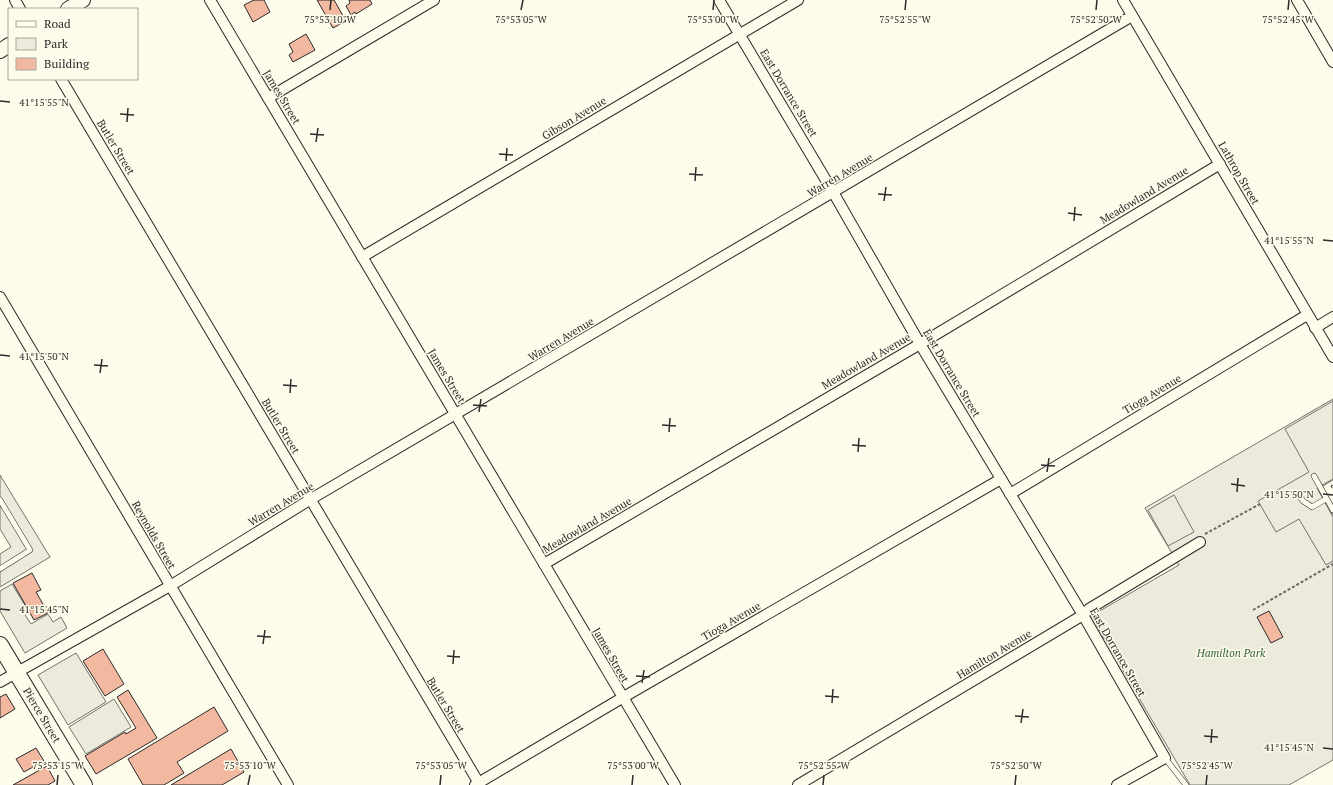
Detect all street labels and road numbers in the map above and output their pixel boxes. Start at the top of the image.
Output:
street label: East Dorrance Street [757,46,821,140]
street label: James Street [260,67,304,127]
street label: Gibson Avenue [539,93,609,143]
street label: Butler Street [94,117,138,177]
street label: Lathrop Street [1215,139,1263,207]
street label: Warren Avenue [805,150,876,200]
street label: Meadowland Avenue [1097,163,1191,227]
street label: Warren Avenue [526,314,597,364]
street label: East Dorrance Street [920,326,984,420]
street label: Meadowland Avenue [819,330,913,392]
street label: James Street [425,346,469,406]
street label: Tioga Avenue [1120,371,1184,417]
street label: Butler Street [259,396,303,456]
street label: Warren Avenue [246,479,317,529]
street label: Meadowland Avenue [540,494,634,556]
street label: Reynolds Street [129,498,179,572]
street label: Tioga Avenue [699,598,763,644]
street label: East Dorrance Street [1087,605,1149,699]
street label: James Street [590,625,632,685]
street label: Hamilton Avenue [954,626,1034,682]
street label: Butler Street [424,675,468,735]
street label: Pierce Street [20,685,64,745]

